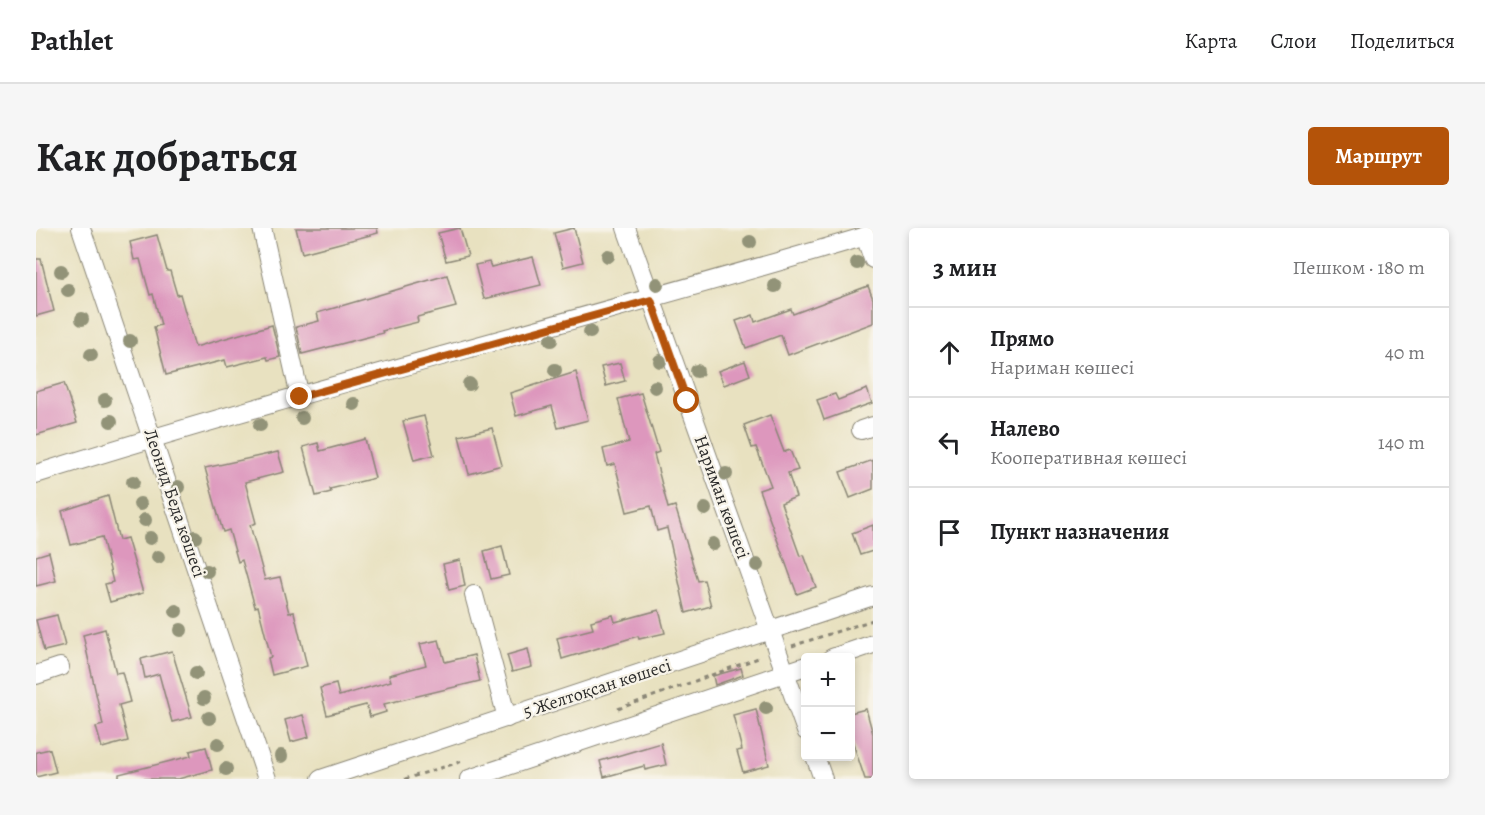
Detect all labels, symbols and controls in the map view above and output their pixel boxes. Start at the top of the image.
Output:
text: Pathlet [30,22,113,60]
text: Карта [1184,27,1237,55]
text: Слои [1270,27,1317,55]
text: Поделиться [1350,27,1455,55]
button: Маршрут [1308,127,1449,185]
text: Как добраться [36,128,298,185]
text: 3 мин [933,250,997,285]
text: Пешком · 180 m [1293,254,1425,281]
text: Прямо [990,324,1054,354]
icon: ahead [933,336,966,369]
text: 40 m [1385,339,1425,366]
text: Нариман көшесі [990,354,1134,381]
route end [286,383,312,409]
route start [673,387,699,413]
text: Налево [990,414,1060,444]
street label: Леонид Беда көшесі [138,425,212,581]
icon: left [933,426,966,459]
text: 140 m [1378,429,1425,456]
street label: Нариман көшесі [689,432,755,562]
text: Кооперативная көшесі [990,444,1187,471]
icon: arrive [933,516,966,549]
text: Пункт назначения [990,517,1169,547]
street label: 5 Желтоқсан көшесі [520,653,674,723]
map controls [801,653,855,761]
button: + [801,653,855,707]
button: − [801,707,855,761]

